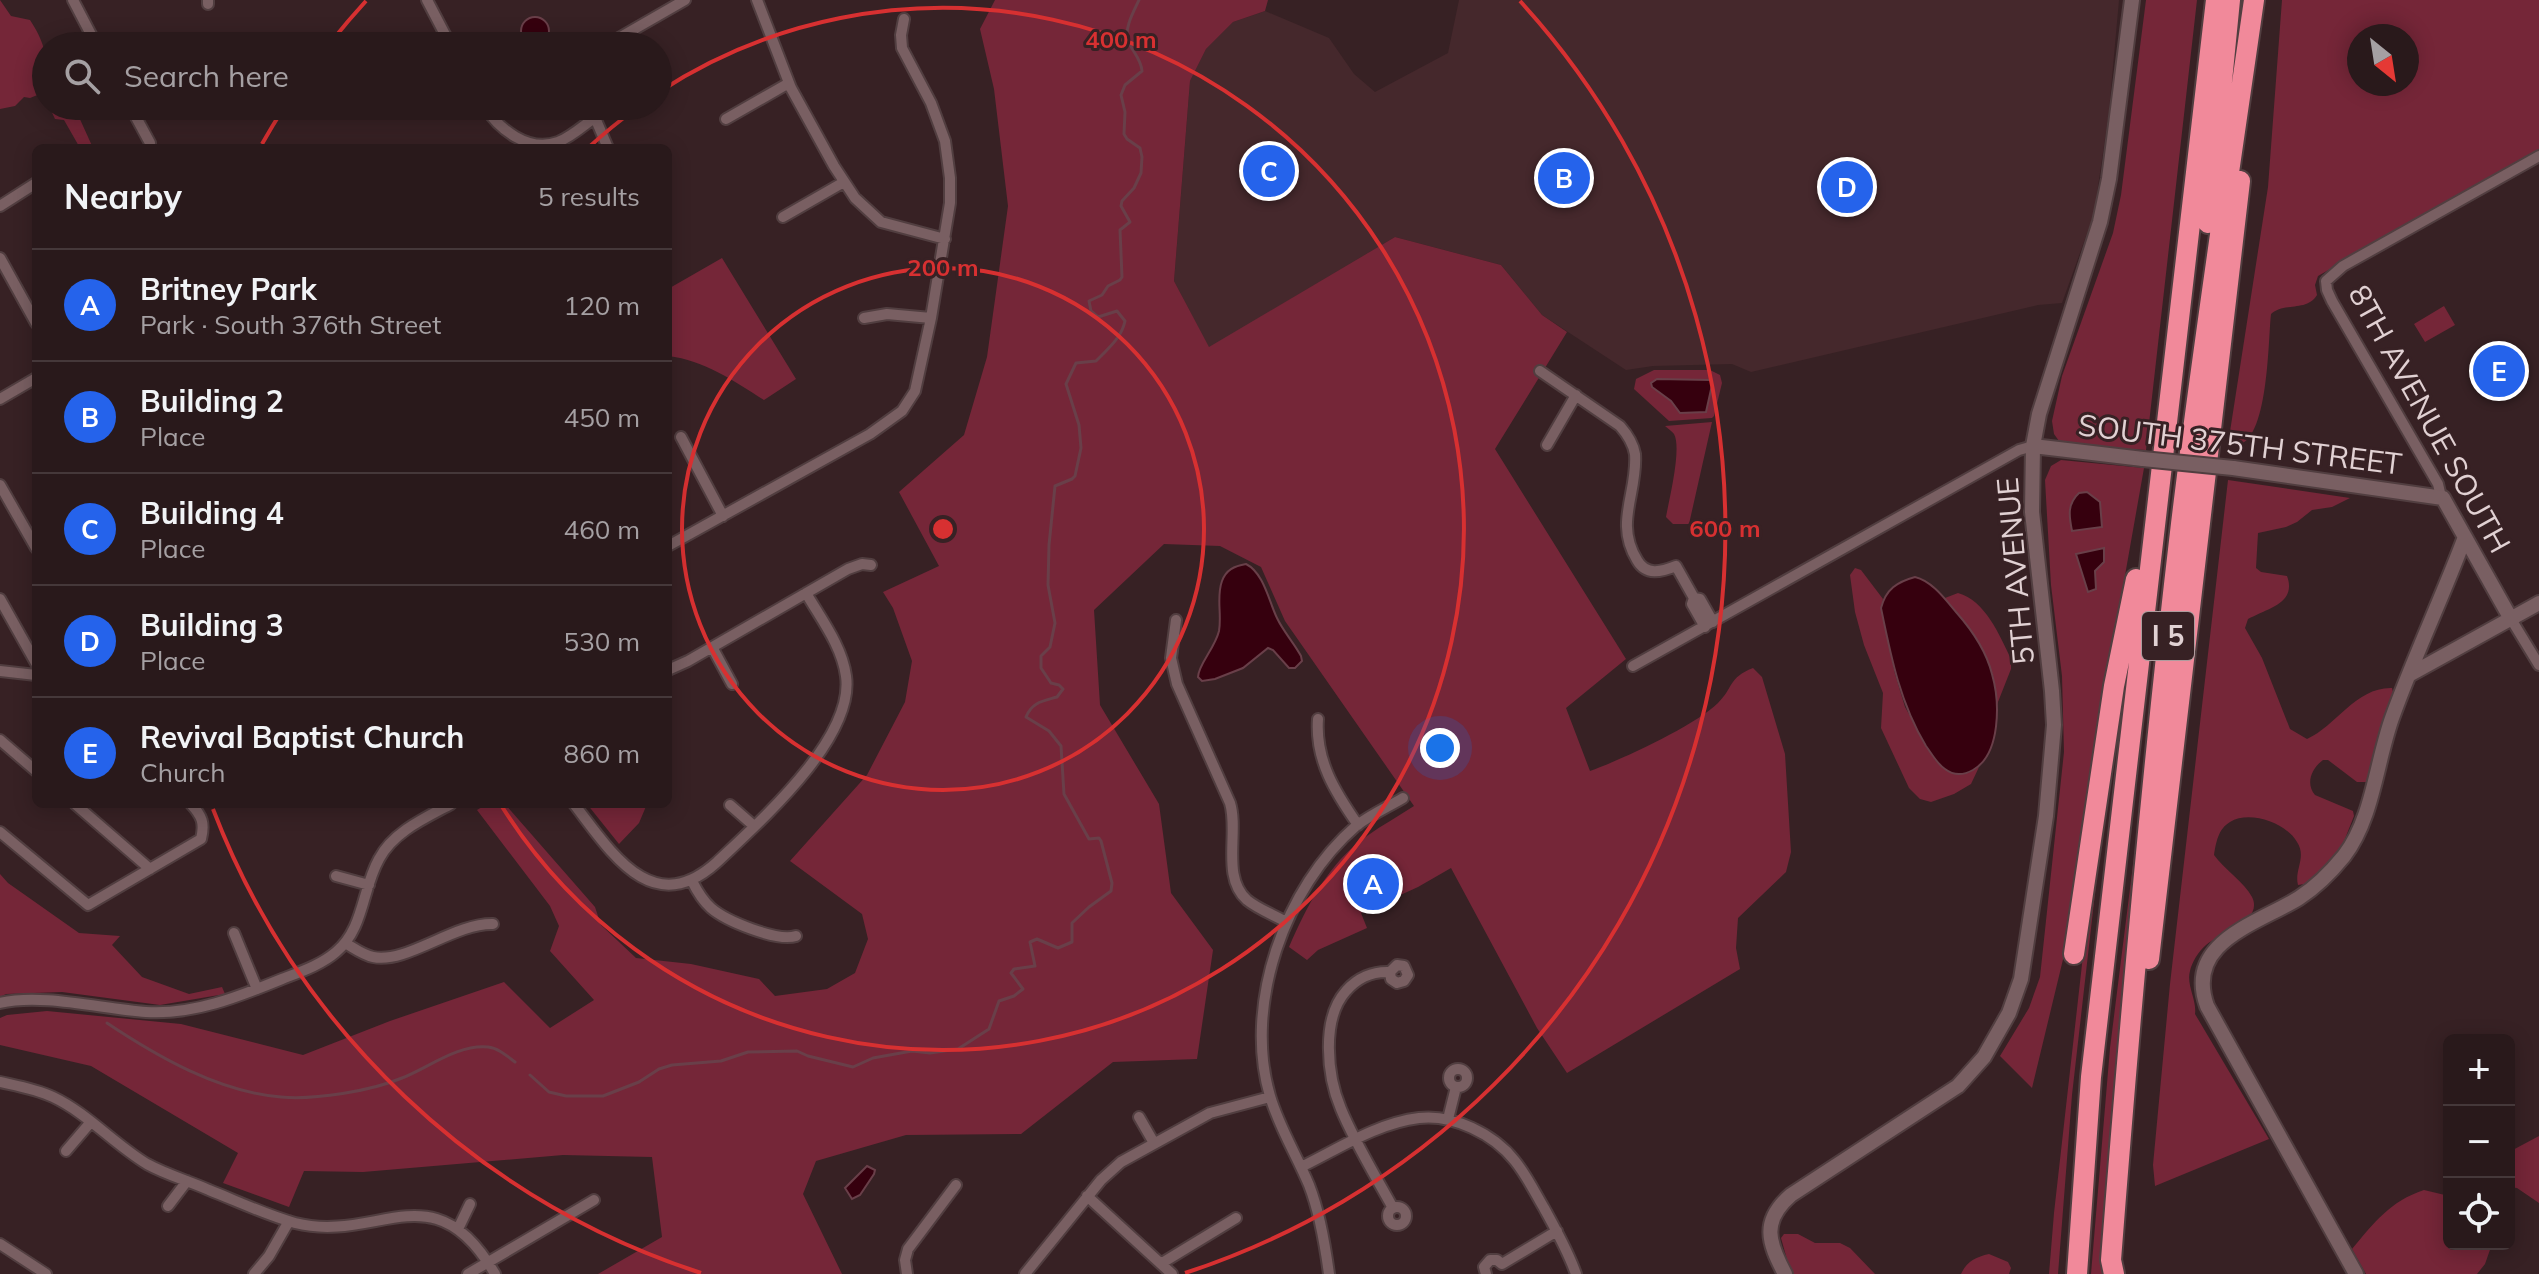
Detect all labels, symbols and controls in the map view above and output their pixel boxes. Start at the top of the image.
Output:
text: 400 m [1085,24,1157,54]
north arrow [2347,24,2419,96]
search box [32,32,672,120]
icon: search [60,54,104,98]
text: Search here [124,57,289,95]
pin: C [1243,141,1295,201]
pin: B [1538,148,1590,208]
pin: D [1821,157,1873,217]
text: Nearby [64,175,182,218]
text: 5 results [538,180,640,213]
text: 200 m [907,252,979,282]
text: Britney Park [140,270,317,308]
street label: 8TH AVENUE SOUTH [2340,279,2518,559]
text: A [80,289,100,322]
text: 120 m [564,289,640,322]
text: Park · South 376th Street [140,308,441,341]
pin: E [2473,341,2525,401]
text: Building 2 [140,382,284,420]
text: B [81,401,99,434]
text: 450 m [564,401,640,434]
street label: SOUTH 375TH STREET [2076,405,2404,483]
text: Place [140,420,205,453]
street label: 5TH AVENUE [1988,476,2042,666]
text: Building 4 [140,494,284,532]
text: C [81,513,99,546]
text: 460 m [564,513,640,546]
text: 600 m [1689,513,1761,543]
centre of rings [929,515,957,543]
text: Place [140,532,205,565]
text: Building 3 [140,606,284,644]
road number: I 5 [2142,612,2194,660]
text: D [80,625,100,658]
text: 530 m [564,625,640,658]
text: Place [140,644,205,677]
text: Revival Baptist Church [140,718,464,756]
your location [1420,728,1460,768]
text: E [82,737,98,770]
text: 860 m [564,737,640,770]
text: Church [140,756,225,789]
pin: A [1347,854,1399,914]
map controls [2443,1034,2515,1250]
button: + [2443,1034,2515,1106]
button: − [2443,1106,2515,1178]
button: locate [2443,1178,2515,1250]

